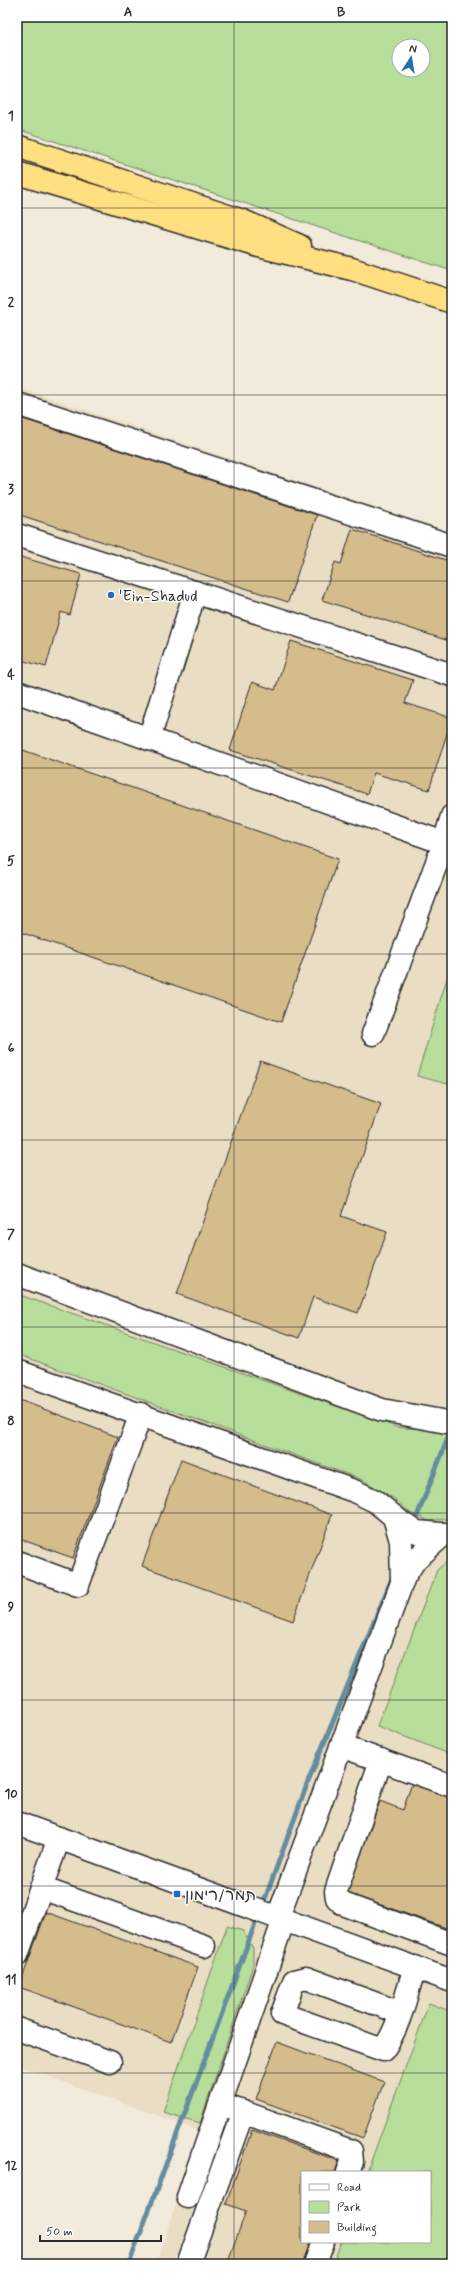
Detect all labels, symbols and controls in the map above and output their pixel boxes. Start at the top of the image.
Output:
text: A [124,4,132,21]
text: B [337,4,346,21]
north arrow [391,38,431,78]
text: N [408,42,418,57]
text: 1 [8,108,14,125]
text: 2 [8,294,15,311]
text: 3 [8,481,14,498]
place label: 'Ein-Shadud [119,586,197,607]
marker: 'Ein-Shadud [106,590,116,600]
text: 4 [7,667,15,684]
text: 5 [7,853,15,870]
text: 6 [8,1040,15,1057]
text: 7 [7,1226,15,1243]
text: 8 [7,1413,15,1430]
text: 9 [8,1599,15,1616]
text: 10 [4,1786,18,1803]
place label: תמר/רימון [185,1885,256,1906]
marker: תמר/רימון [172,1889,182,1899]
text: 11 [5,1972,17,1989]
text: 12 [5,2158,17,2175]
legend [301,2171,431,2243]
text: Road [337,2180,361,2196]
text: Park [337,2200,361,2216]
scale bar [40,2217,161,2243]
text: Building [337,2220,377,2237]
text: 50 m [46,2224,73,2240]

